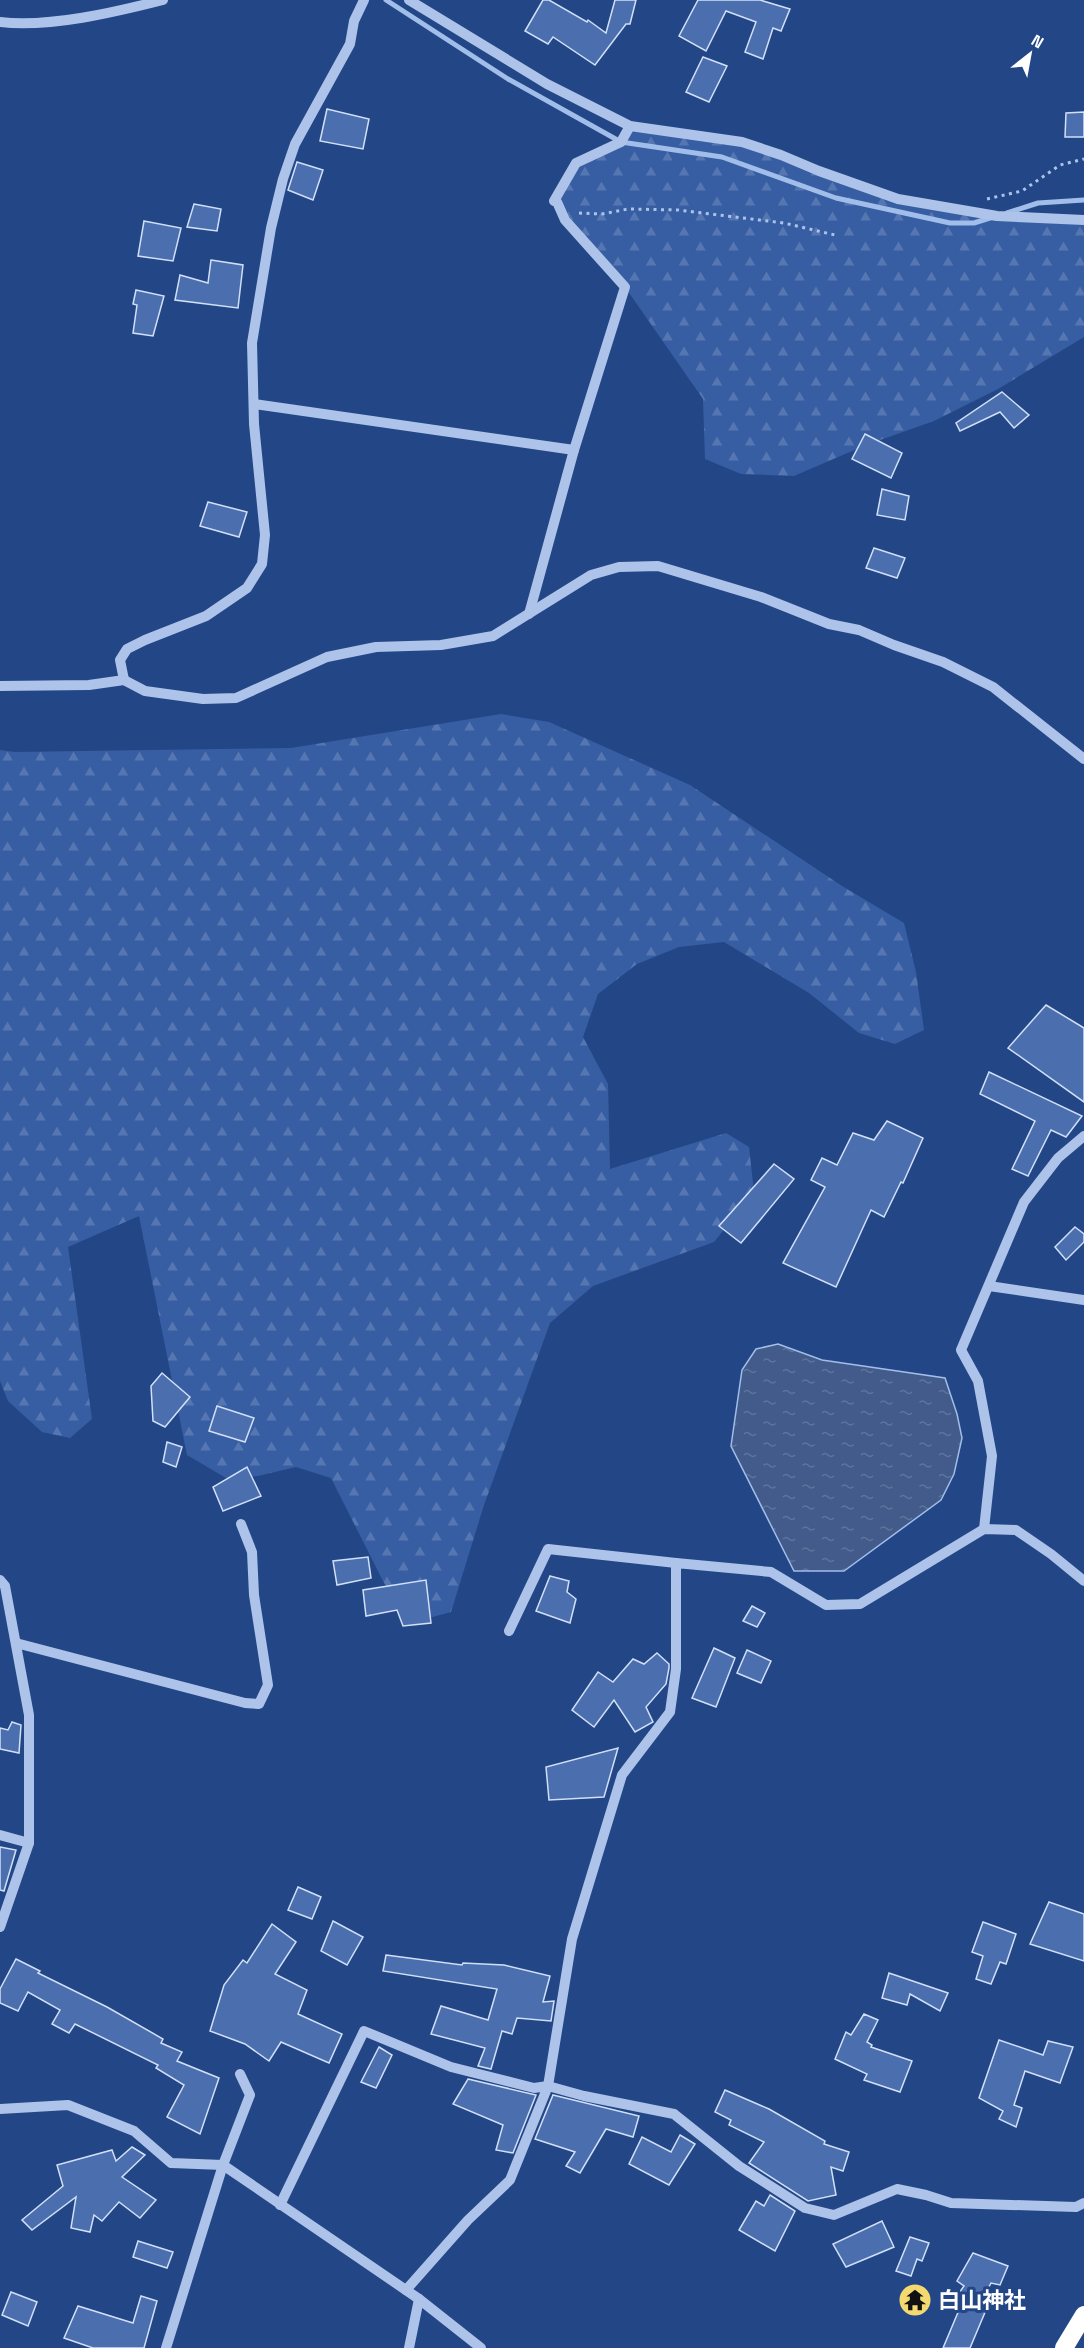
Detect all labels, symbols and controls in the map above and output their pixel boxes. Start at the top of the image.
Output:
north arrow [1000,24,1060,84]
text: N [1027,30,1047,53]
temple icon: 白山神社 [897,2282,933,2318]
place label: 白山神社 [938,2286,1026,2314]

